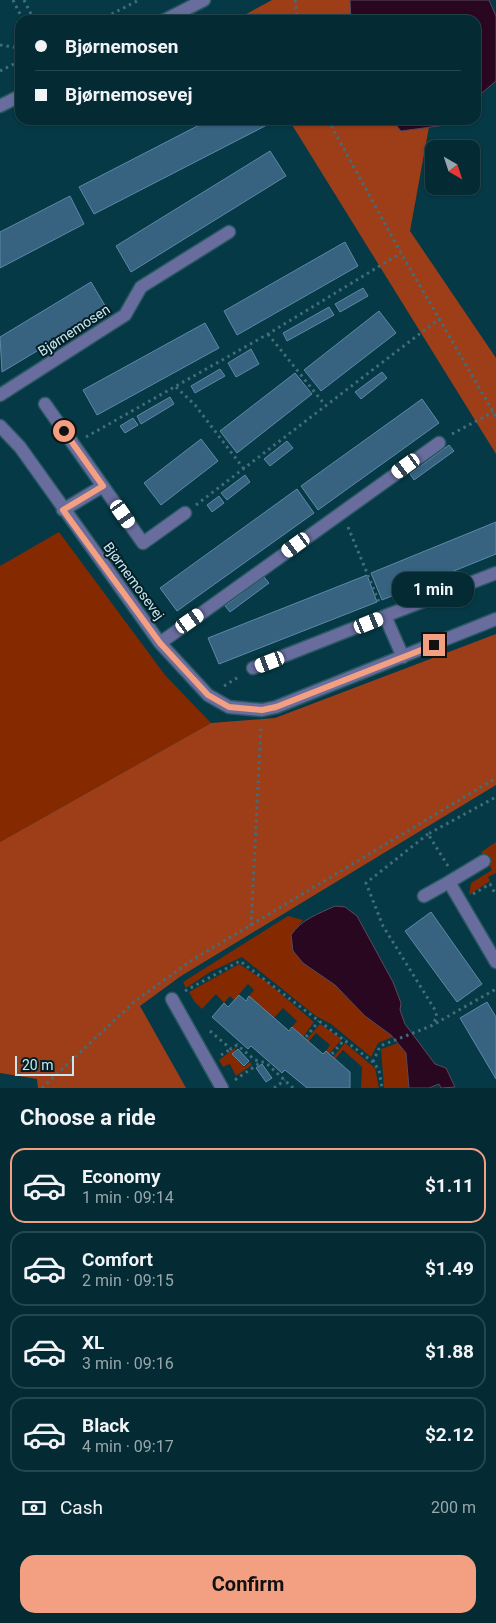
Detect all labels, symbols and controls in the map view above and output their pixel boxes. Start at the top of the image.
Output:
text: Bjørnemosen [65,35,179,58]
text: Bjørnemosevej [65,83,192,106]
north arrow [425,140,480,195]
map controls [425,140,480,195]
street label: Bjørnemosen [35,301,113,359]
route start [53,420,75,442]
car [389,451,422,481]
car [108,497,137,531]
car [279,530,312,560]
street label: Bjørnemosevej [100,539,168,623]
callout: 1 min [393,572,475,608]
text: 1 min [413,580,453,599]
car [173,606,206,636]
car [352,610,385,636]
route end [423,634,445,656]
car [253,650,286,674]
scale bar [15,1053,74,1076]
text: 20 m [22,1057,54,1073]
text: Choose a ride [20,1105,156,1130]
icon: car [22,1163,67,1208]
text: Economy [82,1165,161,1188]
text: $1.11 [425,1174,474,1197]
text: 1 min · 09:14 [82,1188,174,1207]
icon: car [22,1246,67,1291]
text: Comfort [82,1248,153,1271]
text: $1.49 [425,1257,474,1280]
text: 2 min · 09:15 [82,1271,174,1290]
icon: car [22,1329,67,1374]
text: XL [82,1331,104,1354]
text: $1.88 [425,1340,474,1363]
text: 3 min · 09:16 [82,1354,174,1373]
icon: car [22,1412,67,1457]
text: Black [82,1414,129,1437]
text: $2.12 [425,1423,474,1446]
text: 4 min · 09:17 [82,1437,174,1456]
icon: cash [20,1494,48,1522]
text: Cash [60,1496,103,1519]
text: 200 m [431,1498,476,1517]
button: Confirm [20,1555,476,1613]

